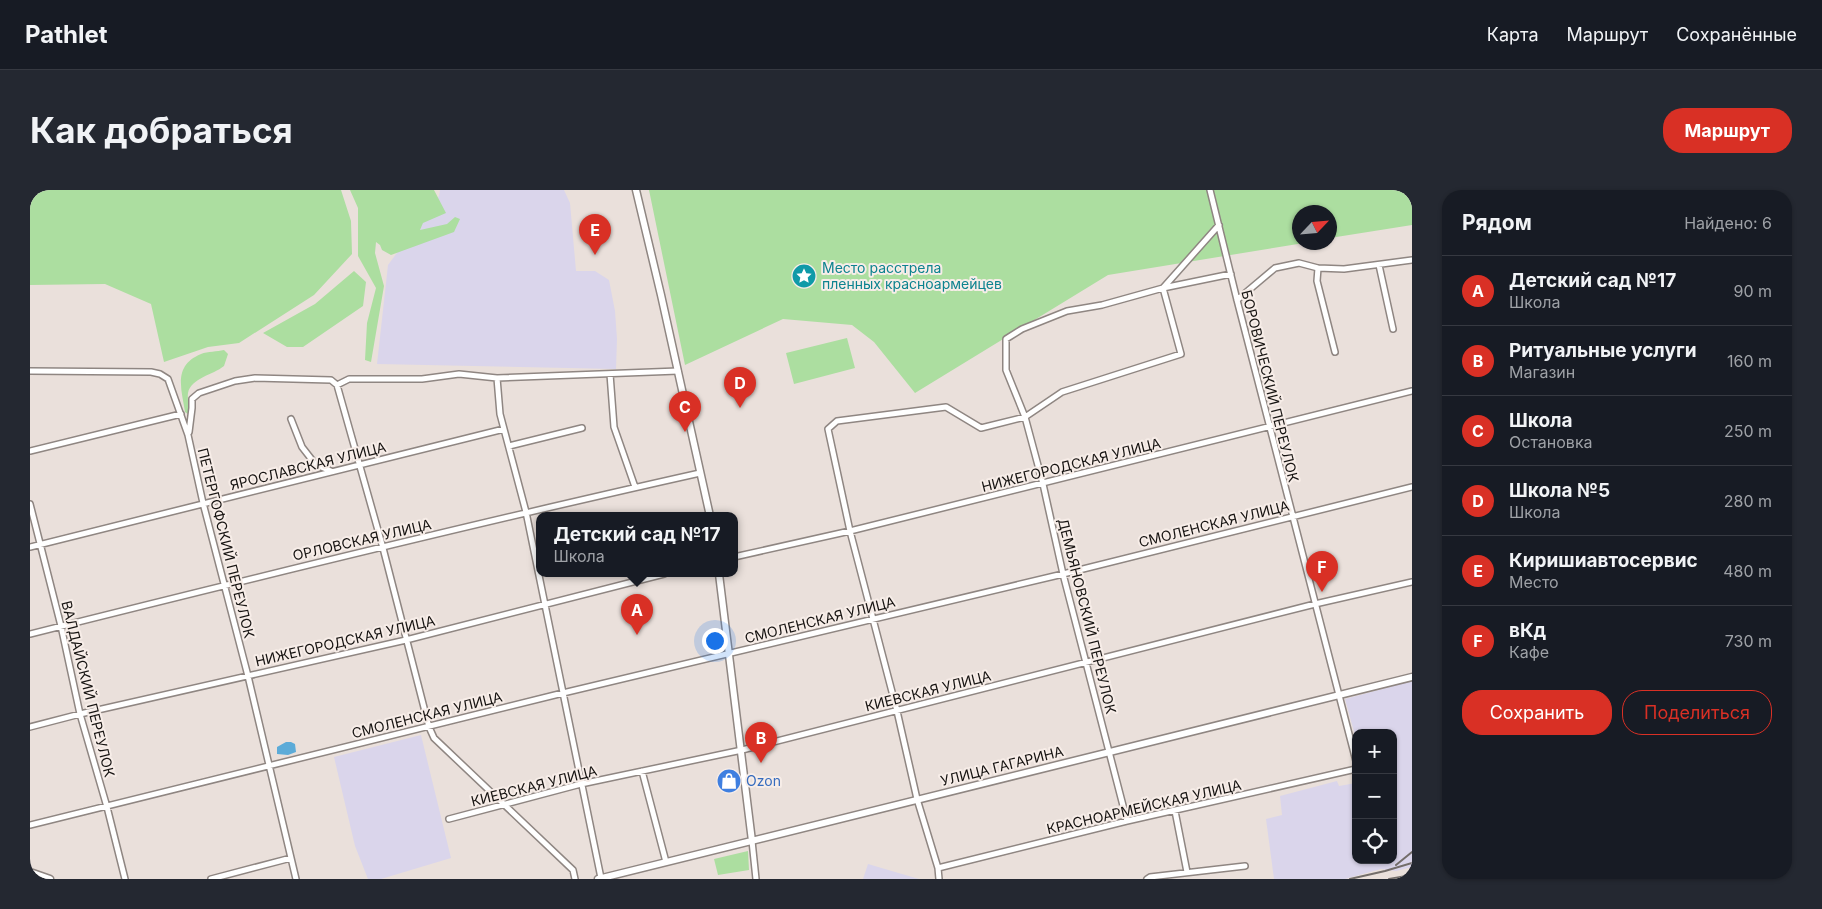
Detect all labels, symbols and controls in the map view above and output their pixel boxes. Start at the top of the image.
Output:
text: Pathlet [25,20,108,49]
text: Карта [1487,24,1539,45]
text: Маршрут [1567,24,1648,45]
text: Сохранённые [1676,24,1797,45]
button: Маршрут [1663,108,1792,153]
text: Как добраться [30,109,293,151]
north arrow [1292,205,1337,250]
text: Рядом [1462,210,1532,235]
text: Найдено: 6 [1684,213,1772,233]
pin: E [579,214,611,255]
place label: Место расстрела пленных красноармейцев [822,259,1002,292]
place icon: Место расстрела пленных красноармейцев [791,263,817,289]
text: Детский сад №17 [1509,269,1676,292]
text: A [1472,281,1484,301]
text: 90 m [1733,281,1772,301]
street label: БОРОВИЧЕСКИЙ ПЕРЕУЛОК [1238,288,1304,484]
text: Школа [1509,292,1560,312]
text: Ритуальные услуги [1509,339,1697,362]
text: B [1473,351,1483,371]
text: 160 m [1727,351,1772,371]
text: Магазин [1509,362,1575,382]
pin: D [724,367,756,408]
pin: C [669,391,701,432]
text: Школа [1509,409,1573,432]
text: C [1472,421,1484,441]
text: 250 m [1724,421,1772,441]
text: Остановка [1509,432,1593,452]
street label: НИЖЕГОРОДСКАЯ УЛИЦА [979,434,1163,495]
street label: ЯРОСЛАВСКАЯ УЛИЦА [228,438,388,493]
street label: ПЕТЕРГОФСКИЙ ПЕРЕУЛОК [195,446,259,640]
text: Школа №5 [1509,479,1610,502]
text: D [1472,491,1484,511]
text: 280 m [1724,491,1772,511]
street label: СМОЛЕНСКАЯ УЛИЦА [1137,496,1291,550]
text: Школа [1509,502,1560,522]
popup [536,512,738,577]
street label: ОРЛОВСКАЯ УЛИЦА [291,515,433,564]
street label: ДЕМЬЯНОВСКИЙ ПЕРЕУЛОК [1055,516,1121,716]
text: Детский сад №17 [553,523,721,546]
text: Школа [553,546,605,566]
text: Киришиавтосервис [1509,549,1698,572]
pin: F [1306,551,1338,592]
text: E [1473,561,1483,581]
text: 480 m [1723,561,1772,581]
text: Место [1509,572,1559,592]
street label: СМОЛЕНСКАЯ УЛИЦА [743,592,897,646]
pin: A [621,594,653,635]
street label: ВАЛДАЙСКИЙ ПЕРЕУЛОК [58,599,120,779]
street label: НИЖЕГОРОДСКАЯ УЛИЦА [253,611,437,670]
text: вКд [1509,619,1546,642]
your location [702,628,728,654]
text: F [1473,631,1483,651]
text: 730 m [1725,631,1772,651]
text: Кафе [1509,642,1549,662]
street label: КИЕВСКАЯ УЛИЦА [863,667,993,714]
street label: СМОЛЕНСКАЯ УЛИЦА [350,687,504,741]
button: Сохранить [1462,690,1612,735]
button: Поделиться [1622,690,1772,735]
pin: B [745,722,777,763]
map controls [1352,729,1397,864]
button: + [1352,729,1397,774]
street label: УЛИЦА ГАГАРИНА [939,742,1065,789]
street label: КИЕВСКАЯ УЛИЦА [469,762,599,809]
shop icon: Ozon [716,768,742,794]
place label: Ozon [746,772,781,789]
button: − [1352,774,1397,819]
street label: КРАСНОАРМЕЙСКАЯ УЛИЦА [1045,775,1243,837]
button: locate [1352,819,1397,864]

